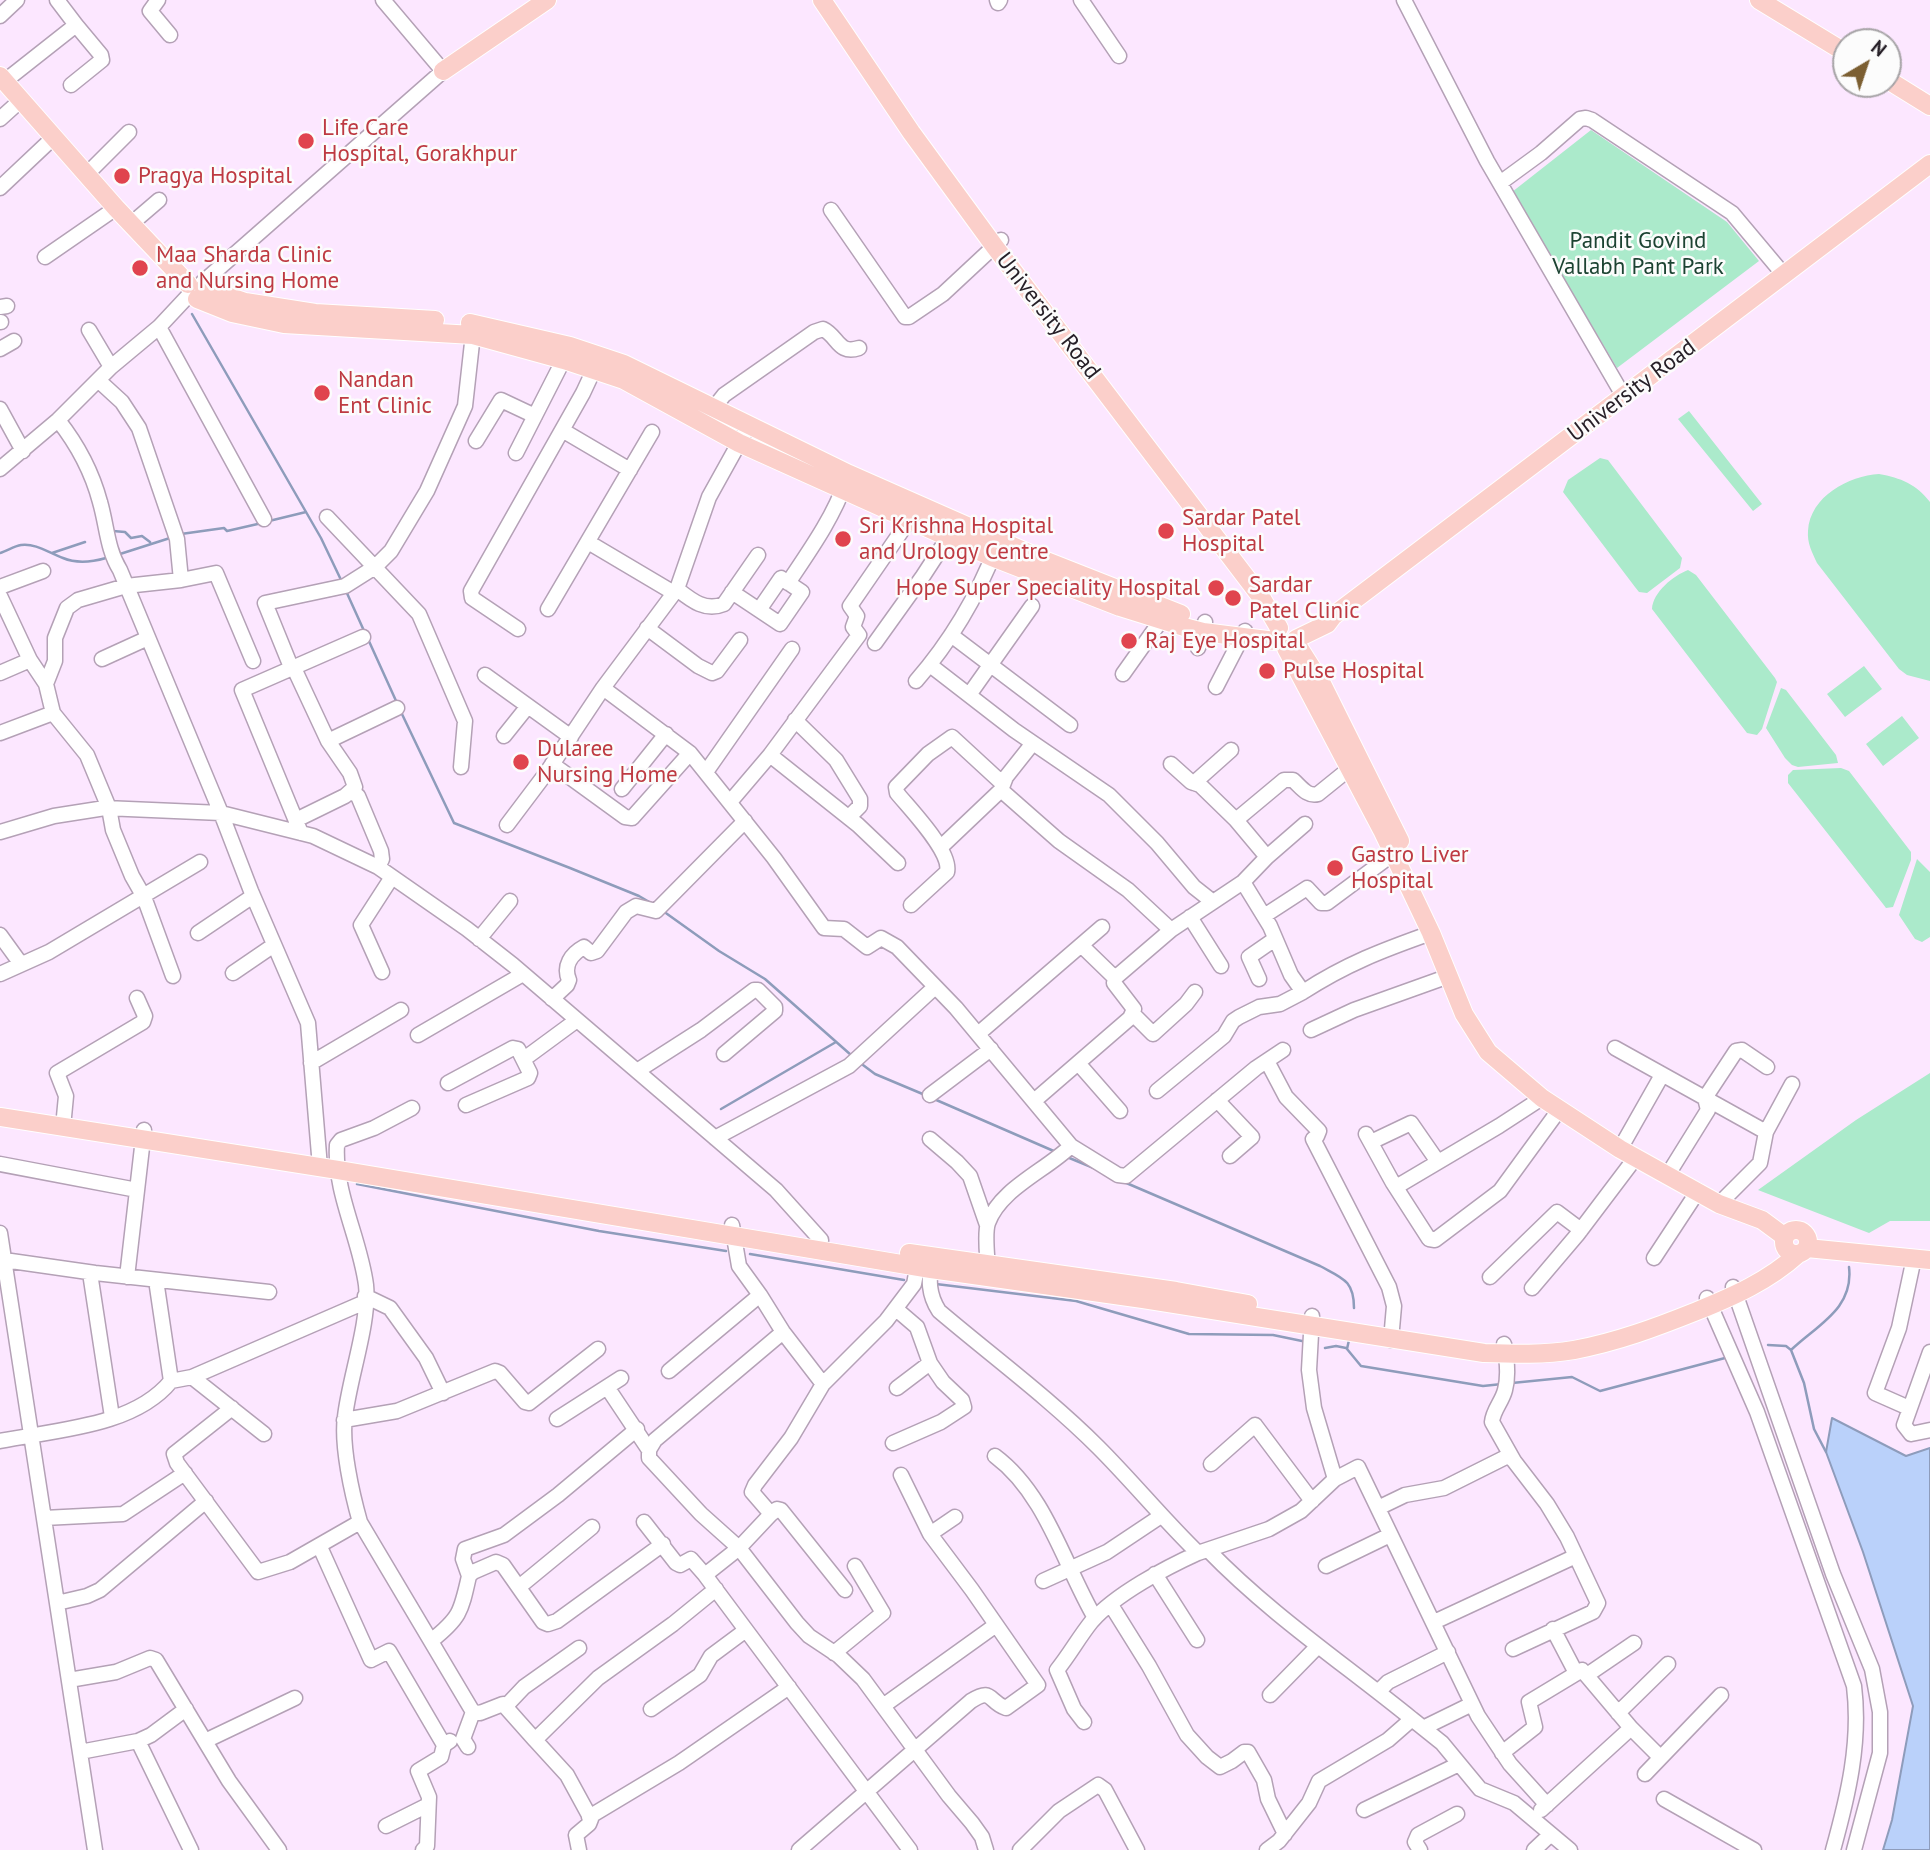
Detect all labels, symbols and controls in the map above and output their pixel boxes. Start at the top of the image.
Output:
north arrow [1832,28,1902,98]
text: N [1867,35,1891,61]
place label: Life Care Hospital, Gorakhpur [322,114,517,168]
marker: Life Care Hospital, Gorakhpur [296,131,316,151]
place label: Pragya Hospital [138,162,292,190]
marker: Pragya Hospital [112,166,132,186]
park label: Pandit Govind Vallabh Pant Park [1552,227,1724,281]
place label: Maa Sharda Clinic and Nursing Home [156,241,339,295]
street label: University Road [990,247,1106,385]
marker: Maa Sharda Clinic and Nursing Home [130,258,150,278]
street label: University Road [1562,334,1702,448]
place label: Nandan Ent Clinic [338,366,432,420]
marker: Nandan Ent Clinic [312,383,332,403]
place label: Sardar Patel Hospital [1182,504,1301,558]
place label: Sri Krishna Hospital and Urology Centre [859,512,1053,566]
marker: Sardar Patel Hospital [1156,521,1176,541]
marker: Sri Krishna Hospital and Urology Centre [833,529,853,549]
place label: Sardar Patel Clinic [1249,571,1360,625]
place label: Hope Super Speciality Hospital [896,574,1200,602]
marker: Hope Super Speciality Hospital [1206,578,1226,598]
marker: Sardar Patel Clinic [1223,588,1243,608]
place label: Raj Eye Hospital [1145,627,1305,655]
marker: Raj Eye Hospital [1119,631,1139,651]
place label: Pulse Hospital [1283,657,1424,685]
marker: Pulse Hospital [1257,661,1277,681]
place label: Dularee Nursing Home [537,735,678,789]
marker: Dularee Nursing Home [511,752,531,772]
place label: Gastro Liver Hospital [1351,841,1469,895]
marker: Gastro Liver Hospital [1325,858,1345,878]

